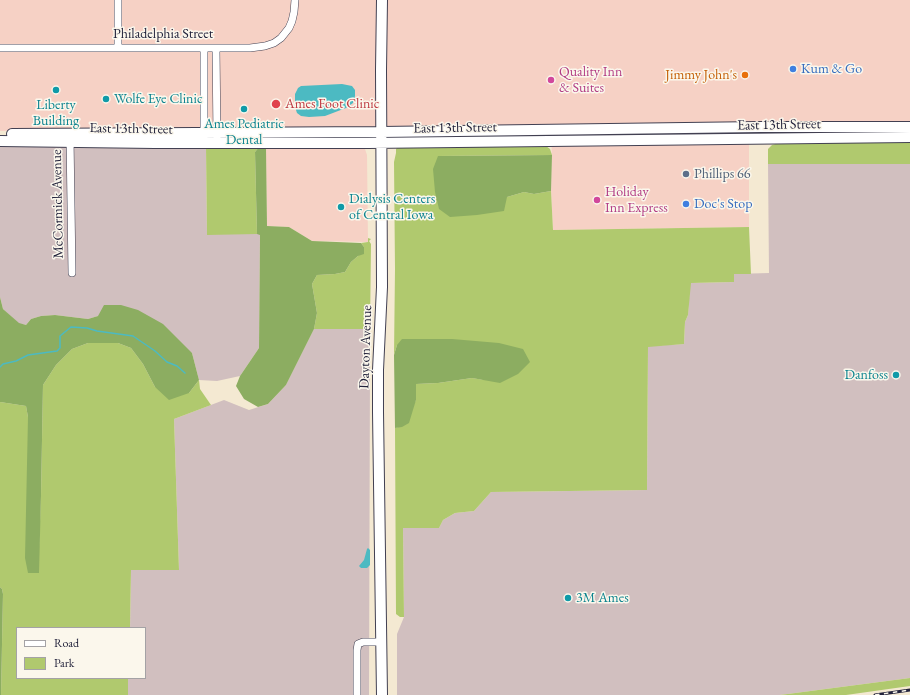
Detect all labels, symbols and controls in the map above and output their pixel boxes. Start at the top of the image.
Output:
street label: Philadelphia Street [113,26,213,42]
place label: Kum & Go [801,61,862,77]
place label: Quality Inn & Suites [559,64,622,96]
marker: Kum & Go [788,64,798,74]
place label: Jimmy John's [665,67,737,83]
marker: Jimmy John's [740,70,750,80]
marker: Quality Inn & Suites [546,75,556,85]
marker: Liberty Building [51,85,61,95]
place label: Wolfe Eye Clinic [114,91,203,107]
marker: Wolfe Eye Clinic [101,94,111,104]
place label: Ames Foot Clinic [285,96,379,112]
place label: Liberty Building [33,97,79,130]
marker: Ames Foot Clinic [270,98,282,110]
marker: Ames Pediatric Dental [239,104,249,114]
place label: Ames Pediatric Dental [204,116,284,148]
street label: East 13th Street [737,116,821,134]
street label: East 13th Street [413,119,497,137]
street label: East 13th Street [89,120,173,138]
street label: McCormick Avenue [49,149,67,259]
place label: Phillips 66 [694,166,751,182]
marker: Phillips 66 [681,169,691,179]
place label: Holiday Inn Express [605,184,668,216]
place label: Dialysis Centers of Central Iowa [349,191,435,224]
marker: Holiday Inn Express [592,195,602,205]
place label: Doc's Stop [694,196,752,212]
marker: Doc's Stop [681,199,691,209]
marker: Dialysis Centers of Central Iowa [336,202,346,212]
street label: Dayton Avenue [356,305,376,389]
place label: Danfoss [844,367,888,383]
marker: Danfoss [891,370,901,380]
place label: 3M Ames [576,590,629,606]
marker: 3M Ames [563,593,573,603]
legend [16,627,146,679]
text: Road [54,635,79,651]
text: Park [54,655,74,671]

